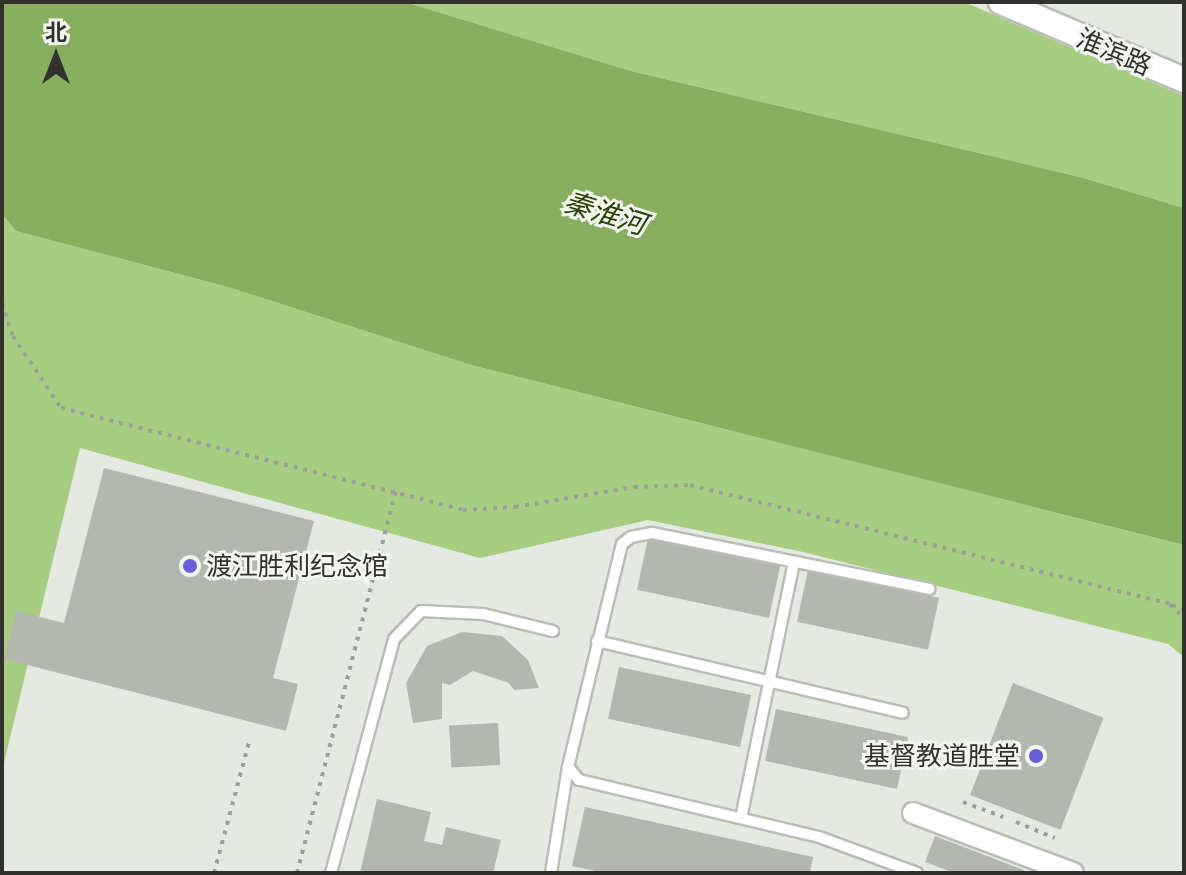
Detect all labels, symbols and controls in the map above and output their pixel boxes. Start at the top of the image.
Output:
north arrow [16,16,96,96]
text: 北 [45,17,67,46]
street label: 淮滨路 [1072,22,1156,82]
water label: 秦淮河 [560,185,650,241]
place label: 渡江胜利纪念馆 [206,550,388,582]
marker: 渡江胜利纪念馆 [181,557,199,575]
place label: 基督教道胜堂 [864,740,1020,772]
marker: 基督教道胜堂 [1027,747,1045,765]

